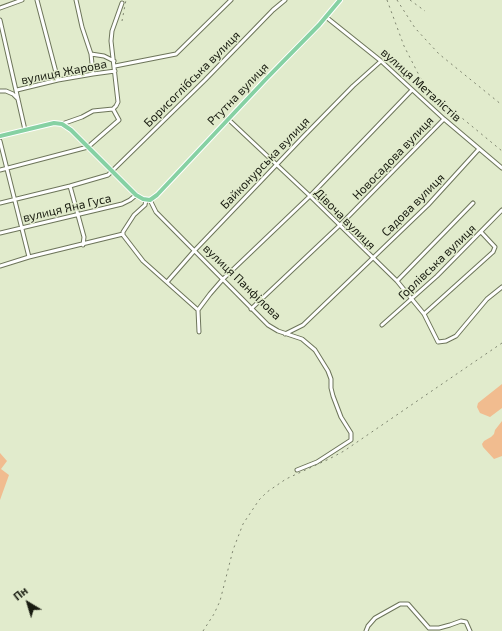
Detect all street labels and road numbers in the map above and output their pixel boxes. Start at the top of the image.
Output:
street label: Борисоглібська вулиця [141,28,243,130]
street label: вулиця Металістів [378,45,464,125]
street label: вулиця Жарова [20,57,108,87]
street label: Ртутна вулиця [205,60,271,128]
street label: Новосадова вулиця [349,113,437,203]
street label: Байконурська вулиця [217,114,313,212]
street label: Садова вулиця [378,170,448,240]
street label: Дівоча вулиця [311,185,379,253]
street label: вулиця Яна Гуса [21,191,113,225]
street label: Горлівська вулиця [395,221,479,303]
street label: вулиця Панфілова [200,241,284,323]

